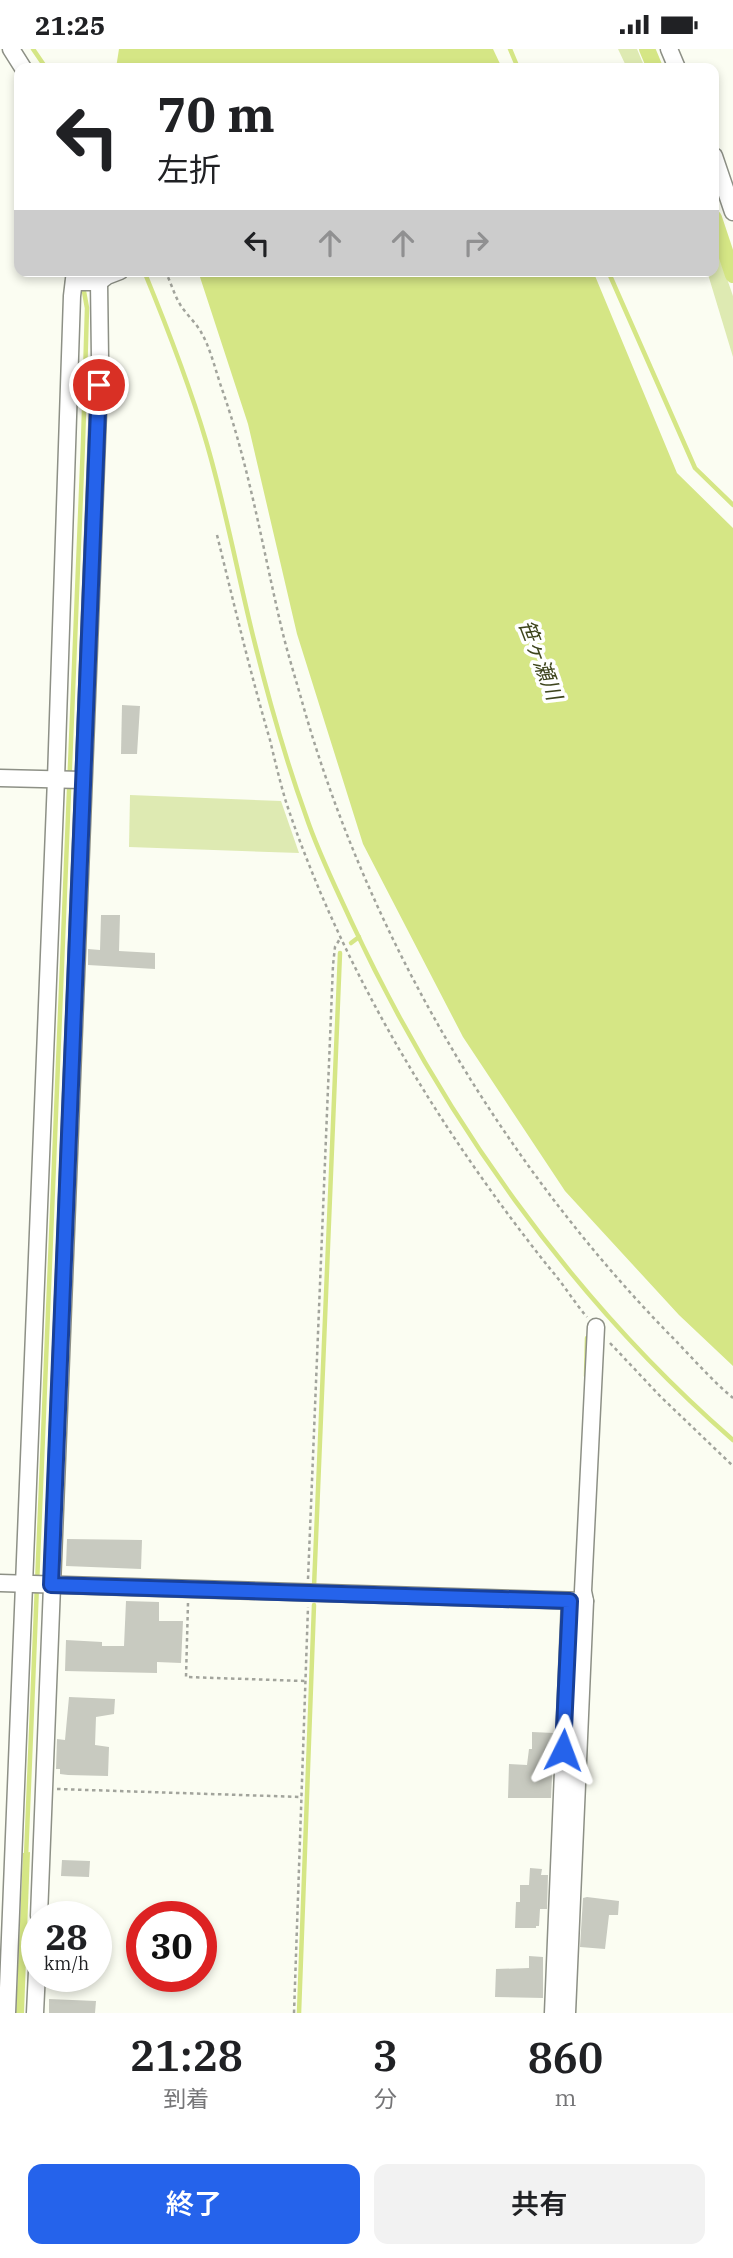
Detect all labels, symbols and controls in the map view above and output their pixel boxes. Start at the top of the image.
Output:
text: 21:25 [35,8,105,42]
text: 70 m [157,82,275,145]
icon: left [42,91,133,182]
text: 左折 [157,148,221,190]
icon: left [238,224,276,262]
icon: ahead [311,224,349,262]
icon: ahead [384,224,422,262]
icon: right [457,224,495,262]
pin [69,355,129,415]
icon: arrive [80,366,118,404]
water label: 笹ヶ瀬川 [513,615,570,706]
position arrow [526,1713,600,1787]
speed limit sign: 30 [126,1901,217,1992]
text: 28 [45,1914,88,1960]
text: km/h [44,1952,89,1975]
text: 21:28 [130,2028,243,2083]
text: 3 [373,2028,398,2083]
text: 860 [528,2030,603,2085]
text: m [554,2082,576,2112]
text: 到着 [163,2083,209,2113]
text: 分 [374,2083,397,2113]
button: 終了 [28,2164,360,2244]
button: 共有 [374,2164,705,2244]

